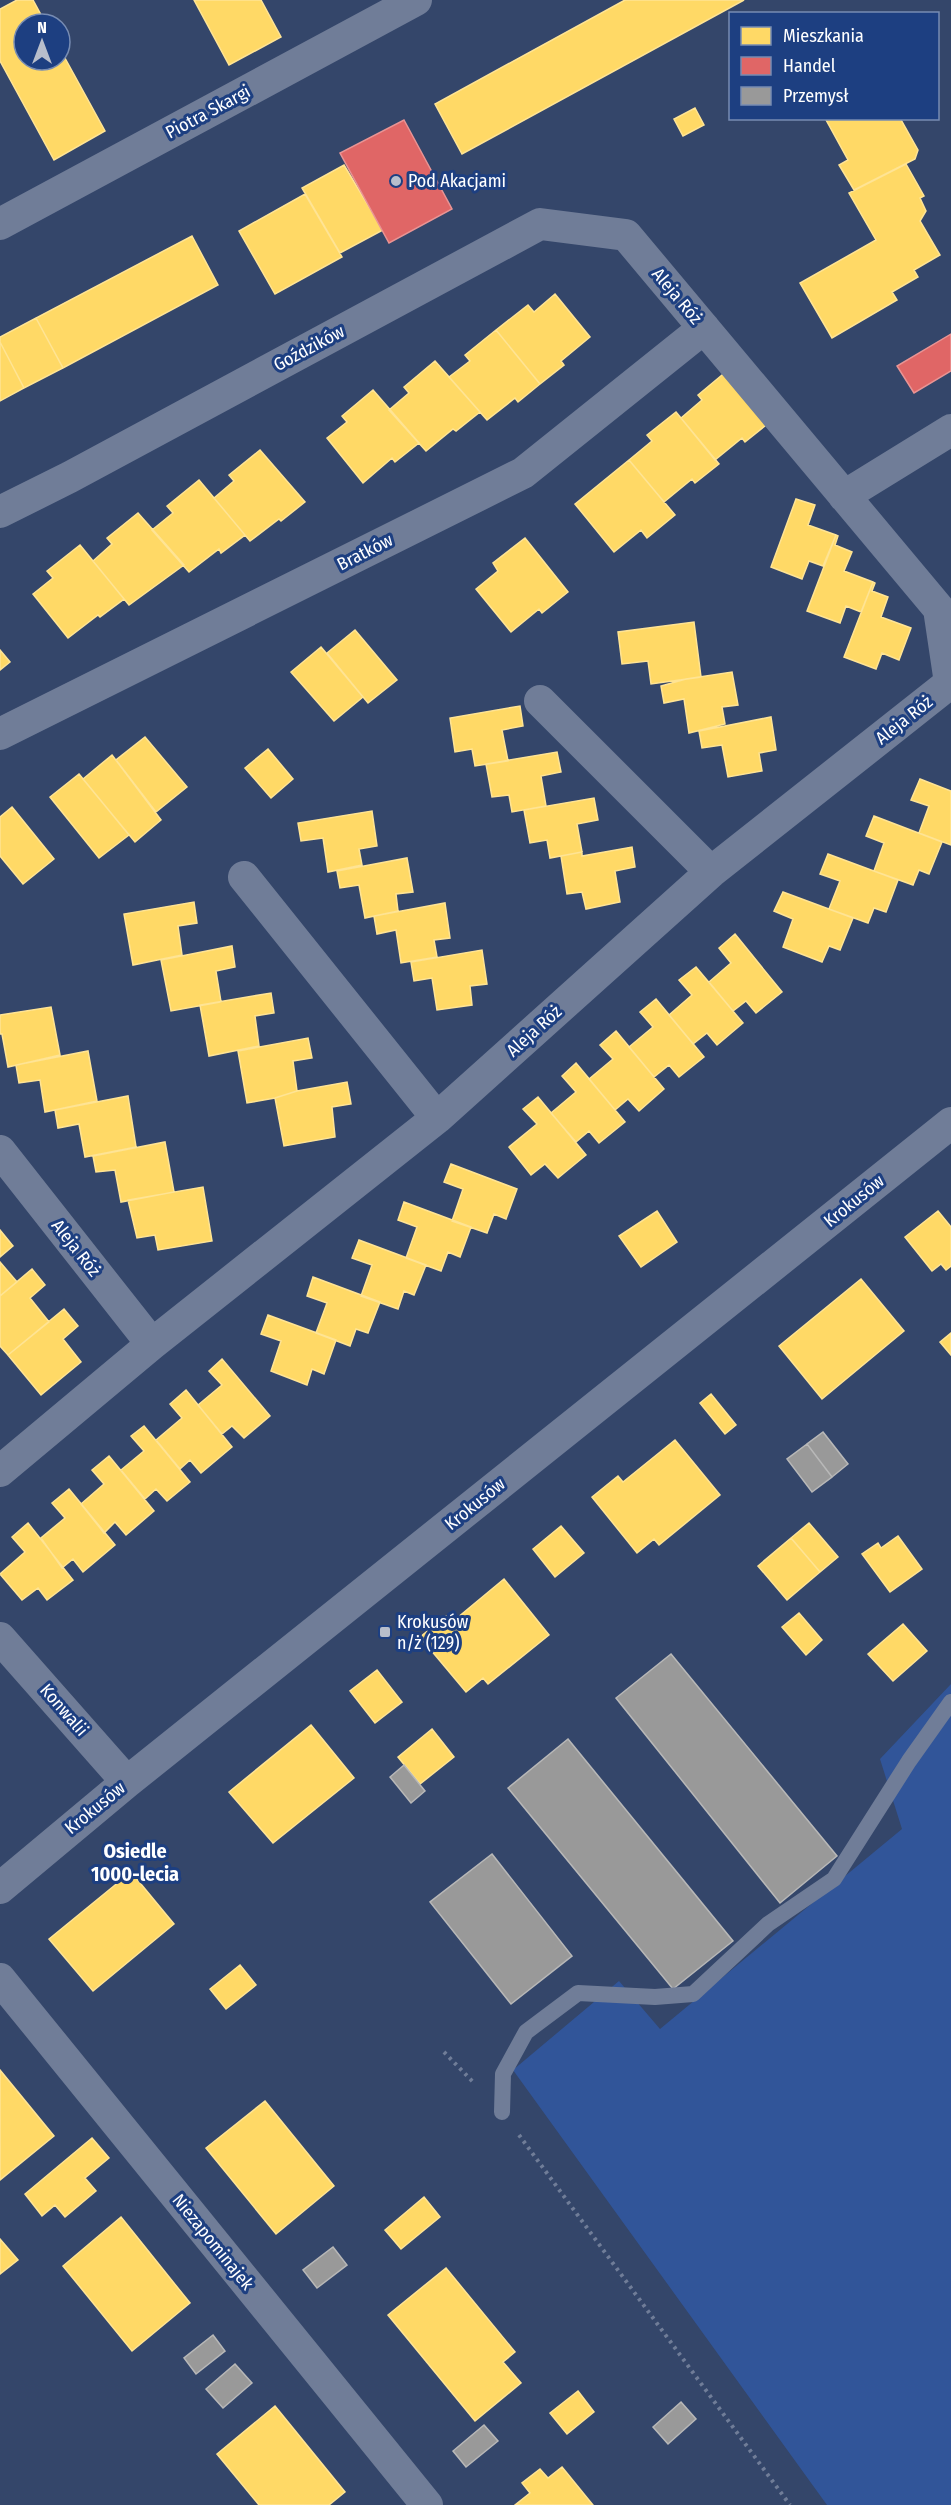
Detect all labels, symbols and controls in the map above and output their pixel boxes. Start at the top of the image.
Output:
north arrow [12,12,72,72]
legend [729,12,939,120]
text: N [37,18,47,37]
text: Mieszkania [783,25,864,47]
text: Handel [783,55,836,77]
street label: Piotra Skargi [162,80,254,144]
text: Przemysł [783,85,849,107]
place label: Pod Akacjami [408,170,506,192]
marker: Pod Akacjami [389,174,403,188]
street label: Aleja Róż [647,263,707,329]
street label: Goździków [270,320,349,376]
street label: Bratków [333,529,397,575]
street label: Aleja Róż [871,691,937,749]
street label: Aleja Róż [502,1001,566,1061]
street label: Krokusów [819,1170,889,1232]
street label: Aleja Róż [47,1215,105,1281]
street label: Krokusów [440,1473,510,1535]
place label: Krokusów n/ż (129) [397,1611,469,1654]
marker: Krokusów n/ż (129) [378,1625,392,1639]
street label: Konwalii [35,1679,93,1741]
street label: Krokusów [60,1777,130,1839]
district label: Osiedle 1000-lecia [91,1839,179,1886]
street label: Niezapominajek [168,2189,259,2295]

